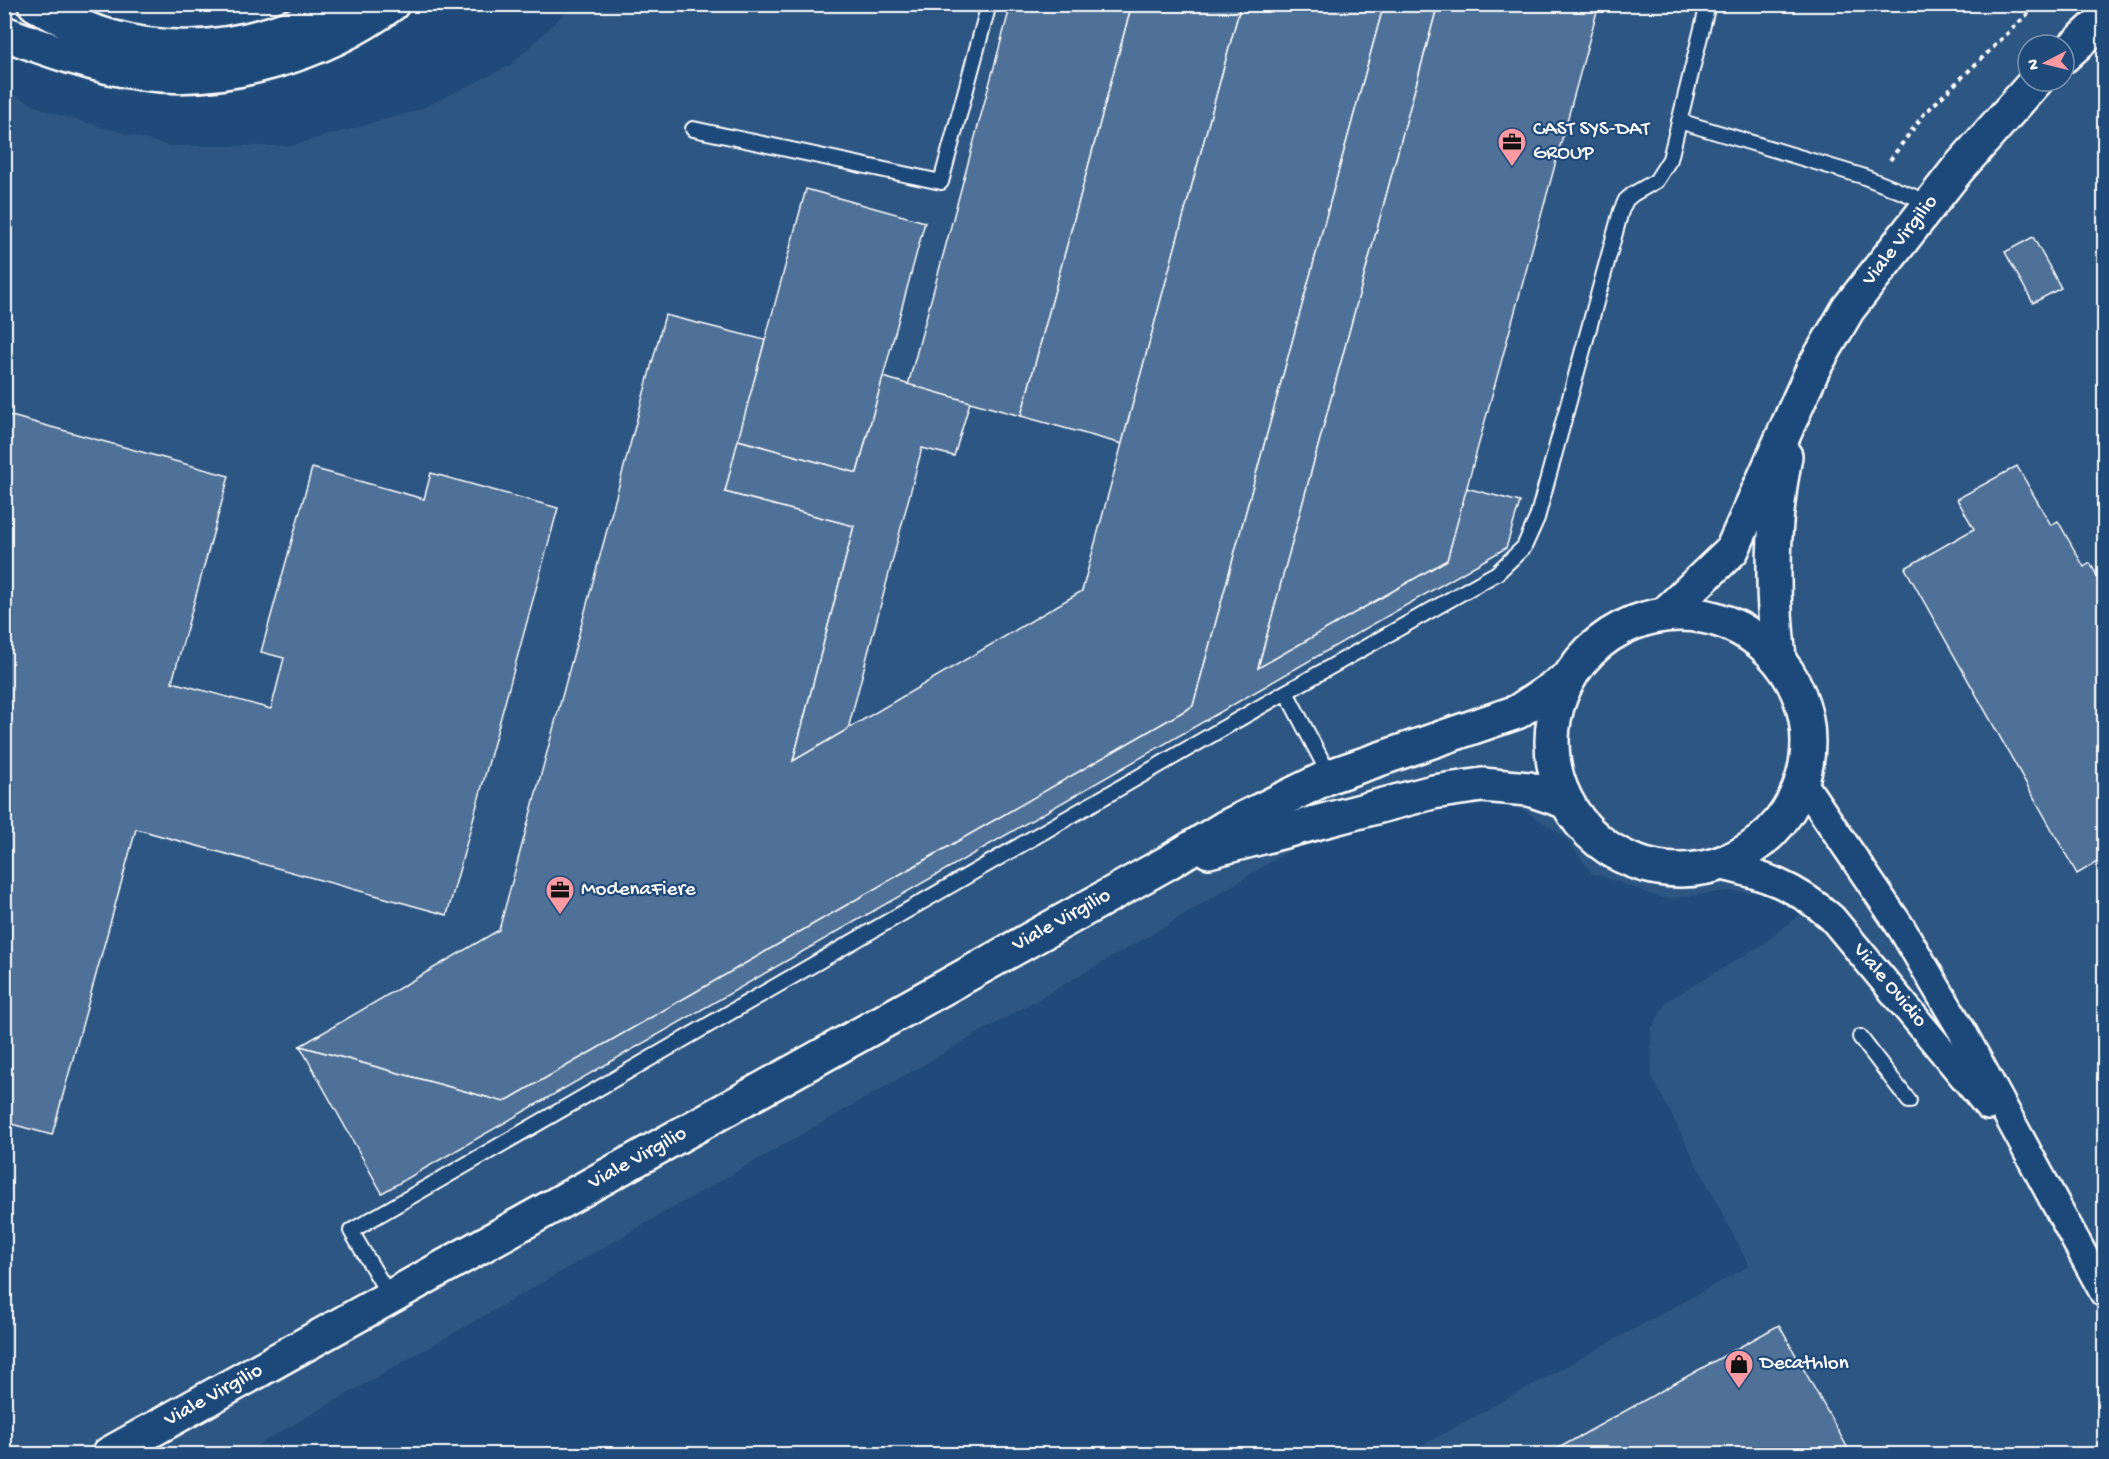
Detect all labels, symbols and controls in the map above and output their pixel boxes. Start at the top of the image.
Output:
north arrow [2016,33,2076,93]
text: N [2024,58,2045,71]
place label: CAST SYS-DAT GROUP [1533,118,1650,167]
office icon: CAST SYS-DAT GROUP [1496,126,1528,168]
street label: Viale Virgilio [1857,190,1944,292]
office icon: ModenaFiere [544,874,576,916]
place label: ModenaFiere [581,878,697,903]
street label: Viale Virgilio [1008,884,1116,959]
street label: Viale Ovidio [1846,938,1932,1033]
street label: Viale Virgilio [584,1122,692,1197]
shop icon: Decathlon [1723,1348,1755,1390]
place label: Decathlon [1758,1352,1849,1377]
street label: Viale Virgilio [160,1359,268,1434]

